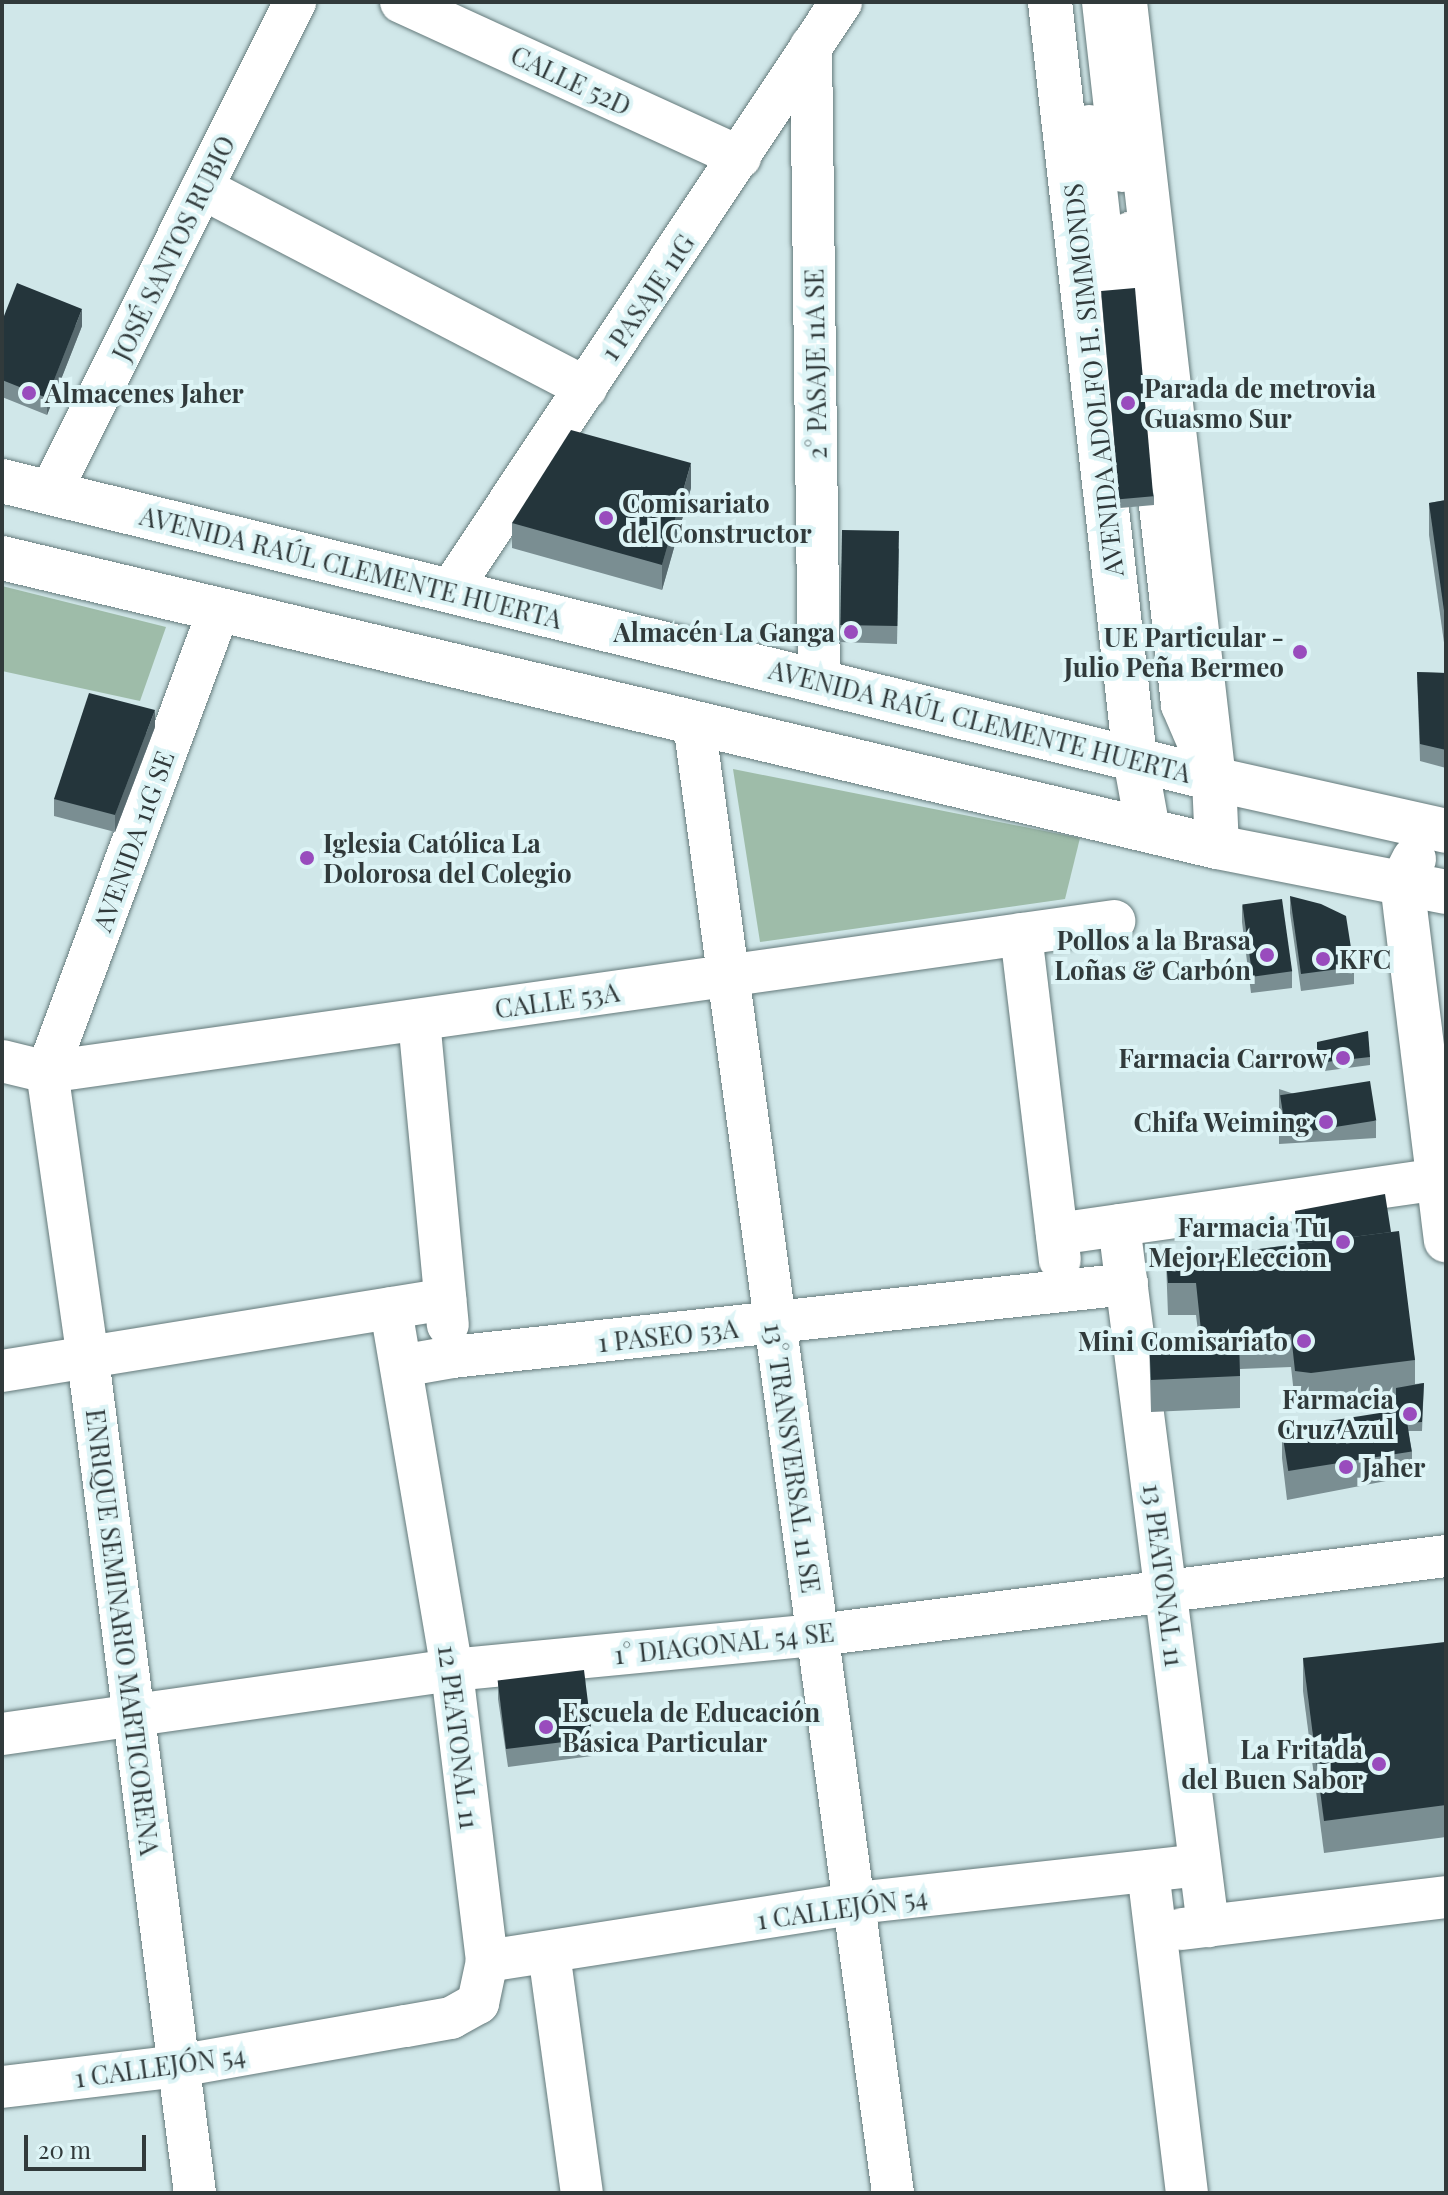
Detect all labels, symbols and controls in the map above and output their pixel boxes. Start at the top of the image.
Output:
street label: CALLE 52D [506,39,636,121]
street label: JOSÉ SANTOS RUBIO [105,131,241,365]
street label: AVENIDA ADOLFO H. SIMMONDS [1057,182,1129,578]
street label: 1 PASAJE 11G [593,228,701,366]
street label: 2° PASAJE 11A SE [798,268,832,460]
place label: Parada de metrovia Guasmo Sur [1144,372,1376,434]
place label: Almacenes Jaher [45,377,244,409]
marker: Almacenes Jaher [20,384,38,402]
marker: Parada de metrovia Guasmo Sur [1119,394,1137,412]
place label: Comisariato del Constructor [622,487,812,548]
street label: AVENIDA RAÚL CLEMENTE HUERTA [137,499,565,635]
marker: Comisariato del Constructor [597,509,615,527]
place label: Almacén La Ganga [613,616,835,648]
place label: UE Particular - Julio Peña Bermeo [1064,621,1284,682]
marker: Almacén La Ganga [842,623,860,641]
marker: UE Particular - Julio Peña Bermeo [1291,643,1309,661]
street label: AVENIDA RAÚL CLEMENTE HUERTA [766,653,1194,789]
street label: AVENIDA 11G SE [86,747,180,935]
place label: Iglesia Católica La Dolorosa del Colegio [323,827,572,888]
marker: Iglesia Católica La Dolorosa del Colegio [298,849,316,867]
place label: Pollos a la Brasa Loñas & Carbón [1054,924,1251,986]
place label: KFC [1339,943,1391,975]
marker: Pollos a la Brasa Loñas & Carbón [1258,946,1276,964]
marker: KFC [1314,950,1332,968]
street label: CALLE 53A [493,976,621,1024]
place label: Farmacia Carrow [1118,1042,1327,1074]
marker: Farmacia Carrow [1334,1049,1352,1067]
place label: Chifa Weiming [1132,1106,1310,1138]
marker: Chifa Weiming [1317,1113,1335,1131]
place label: Farmacia Tu Mejor Eleccion [1148,1211,1327,1272]
marker: Farmacia Tu Mejor Eleccion [1334,1233,1352,1251]
street label: 1 PASEO 53A [596,1312,740,1358]
street label: 13° TRANSVERSAL 11 SE [759,1321,827,1595]
place label: Mini Comisariato [1078,1325,1288,1357]
marker: Mini Comisariato [1295,1332,1313,1350]
place label: Farmacia Cruz Azul [1276,1383,1394,1444]
marker: Farmacia Cruz Azul [1401,1405,1419,1423]
street label: ENRIQUE SEMINARIO MARTICORENA [80,1407,166,1857]
place label: Jaher [1362,1451,1425,1483]
marker: Jaher [1337,1458,1355,1476]
street label: 13 PEATONAL 11 [1137,1482,1191,1668]
street label: 1° DIAGONAL 54 SE [612,1616,836,1670]
street label: 12 PEATONAL 11 [432,1643,486,1831]
place label: Escuela de Educación Básica Particular [562,1696,820,1758]
marker: Escuela de Educación Básica Particular [537,1718,555,1736]
place label: La Fritada del Buen Sabor [1181,1733,1363,1794]
marker: La Fritada del Buen Sabor [1370,1755,1388,1773]
street label: 1 CALLEJÓN 54 [755,1881,929,1935]
street label: 1 CALLEJÓN 54 [73,2039,247,2093]
scale bar [28,2119,150,2169]
text: 20 m [38,2133,91,2165]

